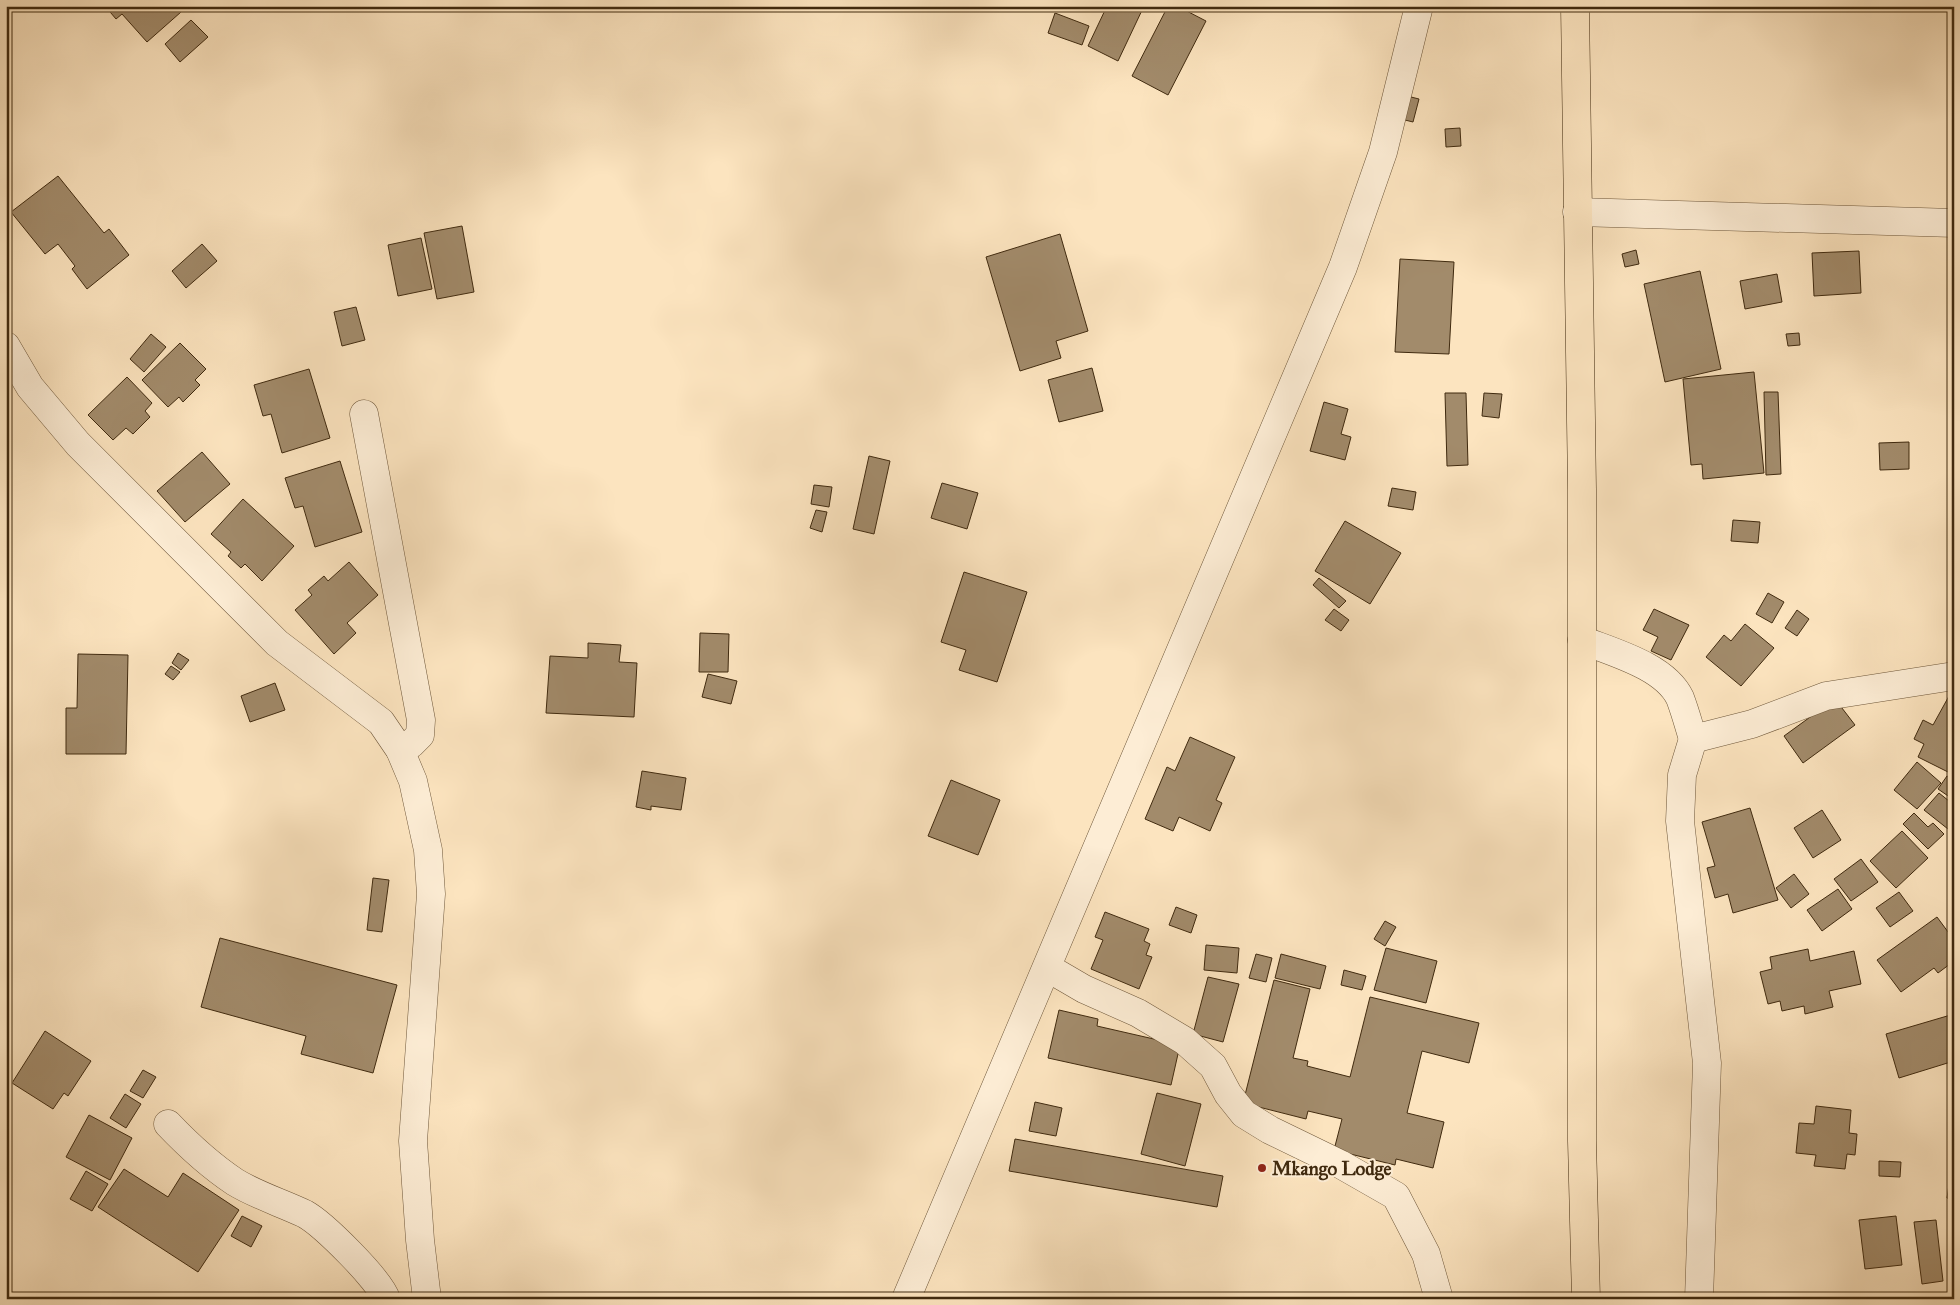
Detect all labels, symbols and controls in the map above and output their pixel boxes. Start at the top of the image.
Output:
place label: Mkango Lodge [1272,1157,1392,1181]
marker: Mkango Lodge [1256,1162,1268,1174]

